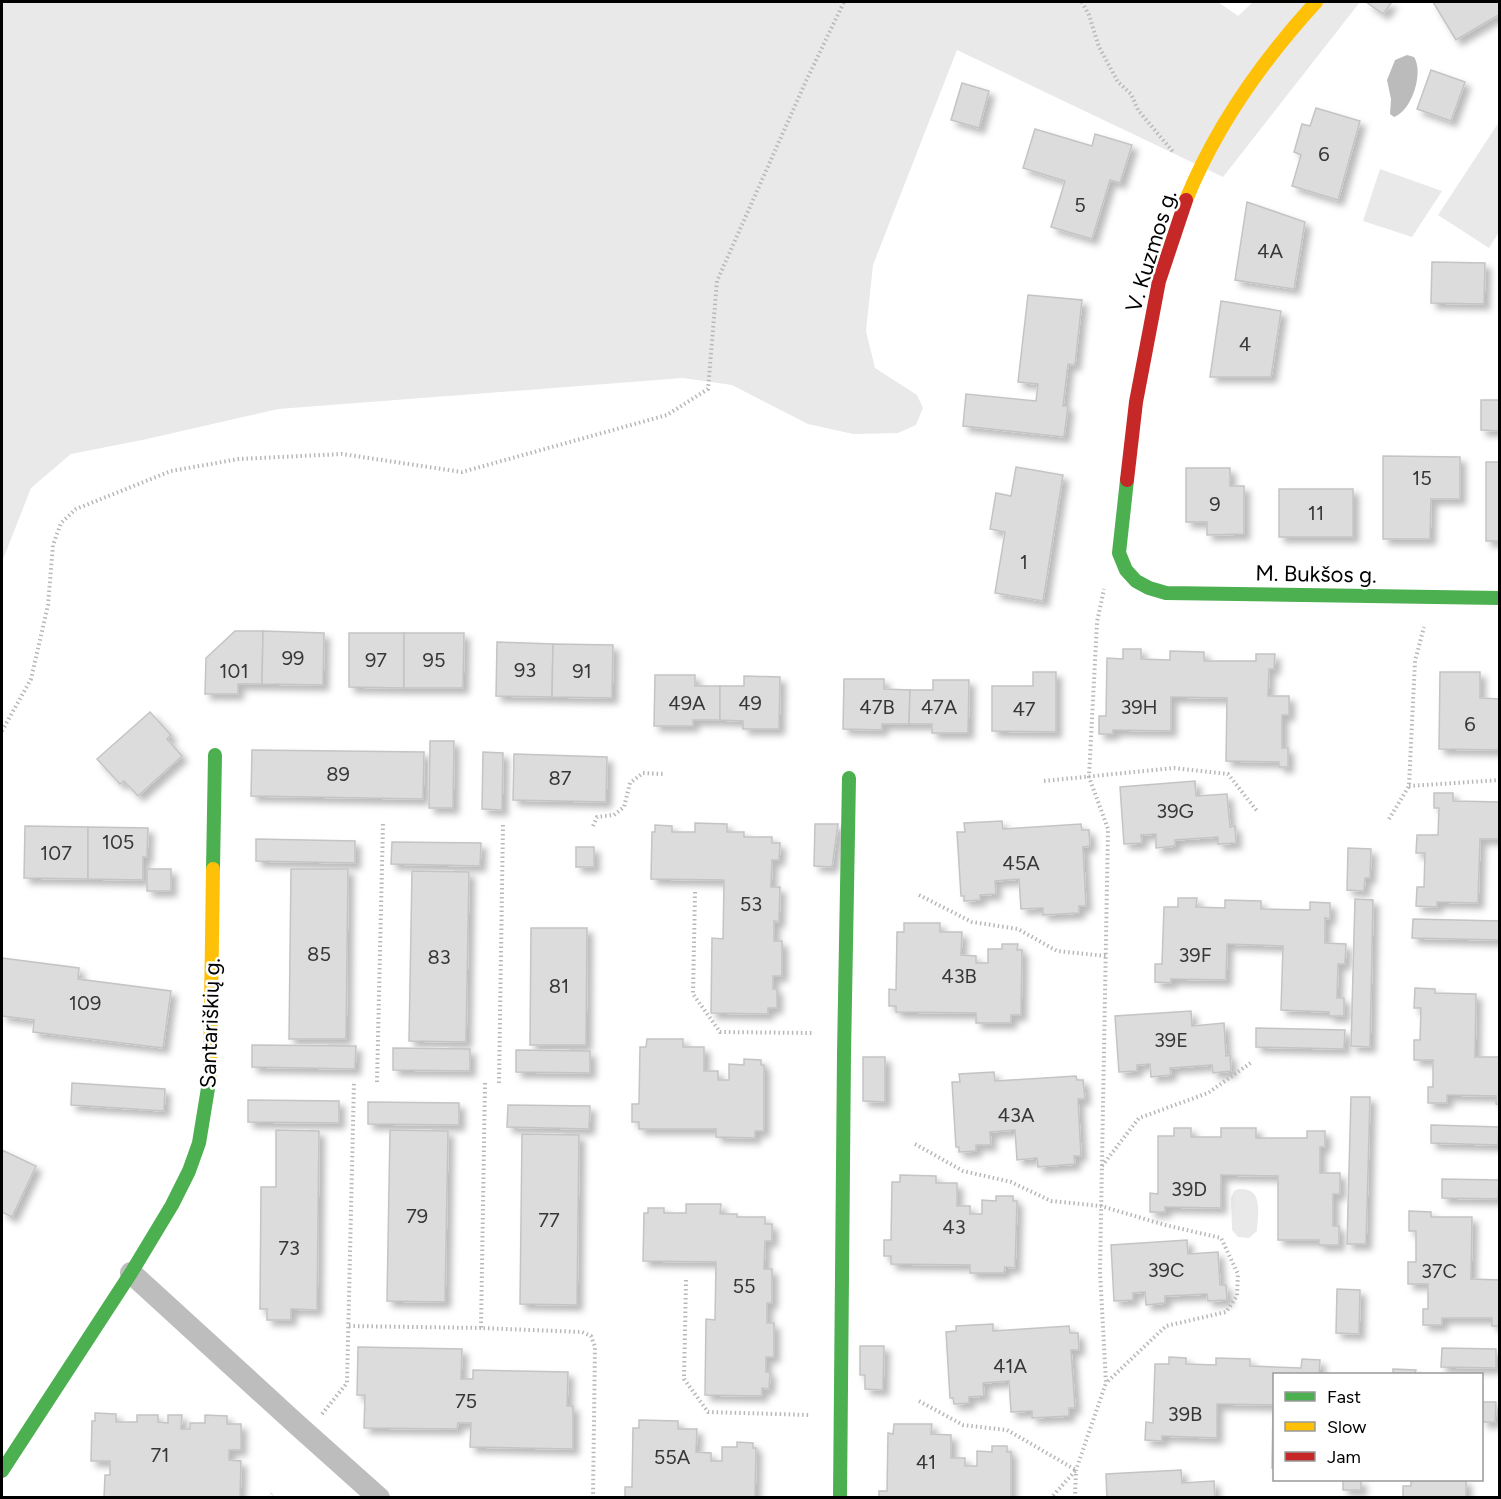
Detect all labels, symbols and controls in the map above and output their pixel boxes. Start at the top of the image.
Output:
house number: 6 [1318,142,1330,166]
street label: V. Kuzmos g. [1120,187,1182,315]
house number: 5 [1074,193,1086,217]
house number: 4A [1257,239,1283,263]
house number: 4 [1239,332,1251,356]
house number: 15 [1412,466,1432,490]
house number: 9 [1209,492,1221,516]
house number: 11 [1308,501,1324,525]
house number: 1 [1020,550,1028,574]
street label: M. Bukšos g. [1255,559,1377,589]
house number: 99 [282,646,304,670]
house number: 97 [365,648,387,672]
house number: 95 [423,648,445,672]
house number: 93 [514,658,536,682]
house number: 101 [219,659,249,683]
house number: 91 [572,659,592,683]
house number: 49A [668,691,706,715]
house number: 49 [738,691,762,715]
house number: 47B [859,695,895,719]
house number: 47A [921,695,958,719]
house number: 39H [1120,695,1158,719]
house number: 47 [1012,697,1036,721]
house number: 6 [1464,712,1476,736]
house number: 89 [326,762,350,786]
house number: 87 [548,766,572,790]
house number: 39G [1156,799,1194,823]
house number: 105 [102,830,134,854]
house number: 107 [40,841,72,865]
house number: 45A [1002,851,1040,875]
house number: 53 [740,892,762,916]
house number: 85 [307,942,331,966]
house number: 39F [1178,943,1212,967]
house number: 83 [427,945,451,969]
street label: Santariškių g. [194,957,226,1089]
house number: 43B [941,964,977,988]
house number: 81 [549,974,569,998]
house number: 109 [69,991,101,1015]
house number: 39E [1154,1028,1188,1052]
house number: 43A [998,1103,1035,1127]
house number: 39D [1171,1177,1207,1201]
house number: 79 [406,1204,428,1228]
house number: 77 [538,1208,560,1232]
house number: 43 [942,1215,966,1239]
house number: 73 [278,1236,300,1260]
house number: 39C [1148,1258,1184,1282]
house number: 37C [1421,1259,1457,1283]
house number: 55 [733,1274,756,1298]
house number: 41A [993,1354,1028,1378]
legend [1273,1373,1483,1481]
text: Fast [1327,1386,1361,1408]
house number: 75 [455,1389,477,1413]
house number: 39B [1168,1402,1202,1426]
text: Slow [1327,1416,1366,1438]
house number: 71 [151,1443,170,1467]
house number: 55A [654,1445,691,1469]
text: Jam [1327,1446,1361,1468]
house number: 41 [916,1450,936,1474]

